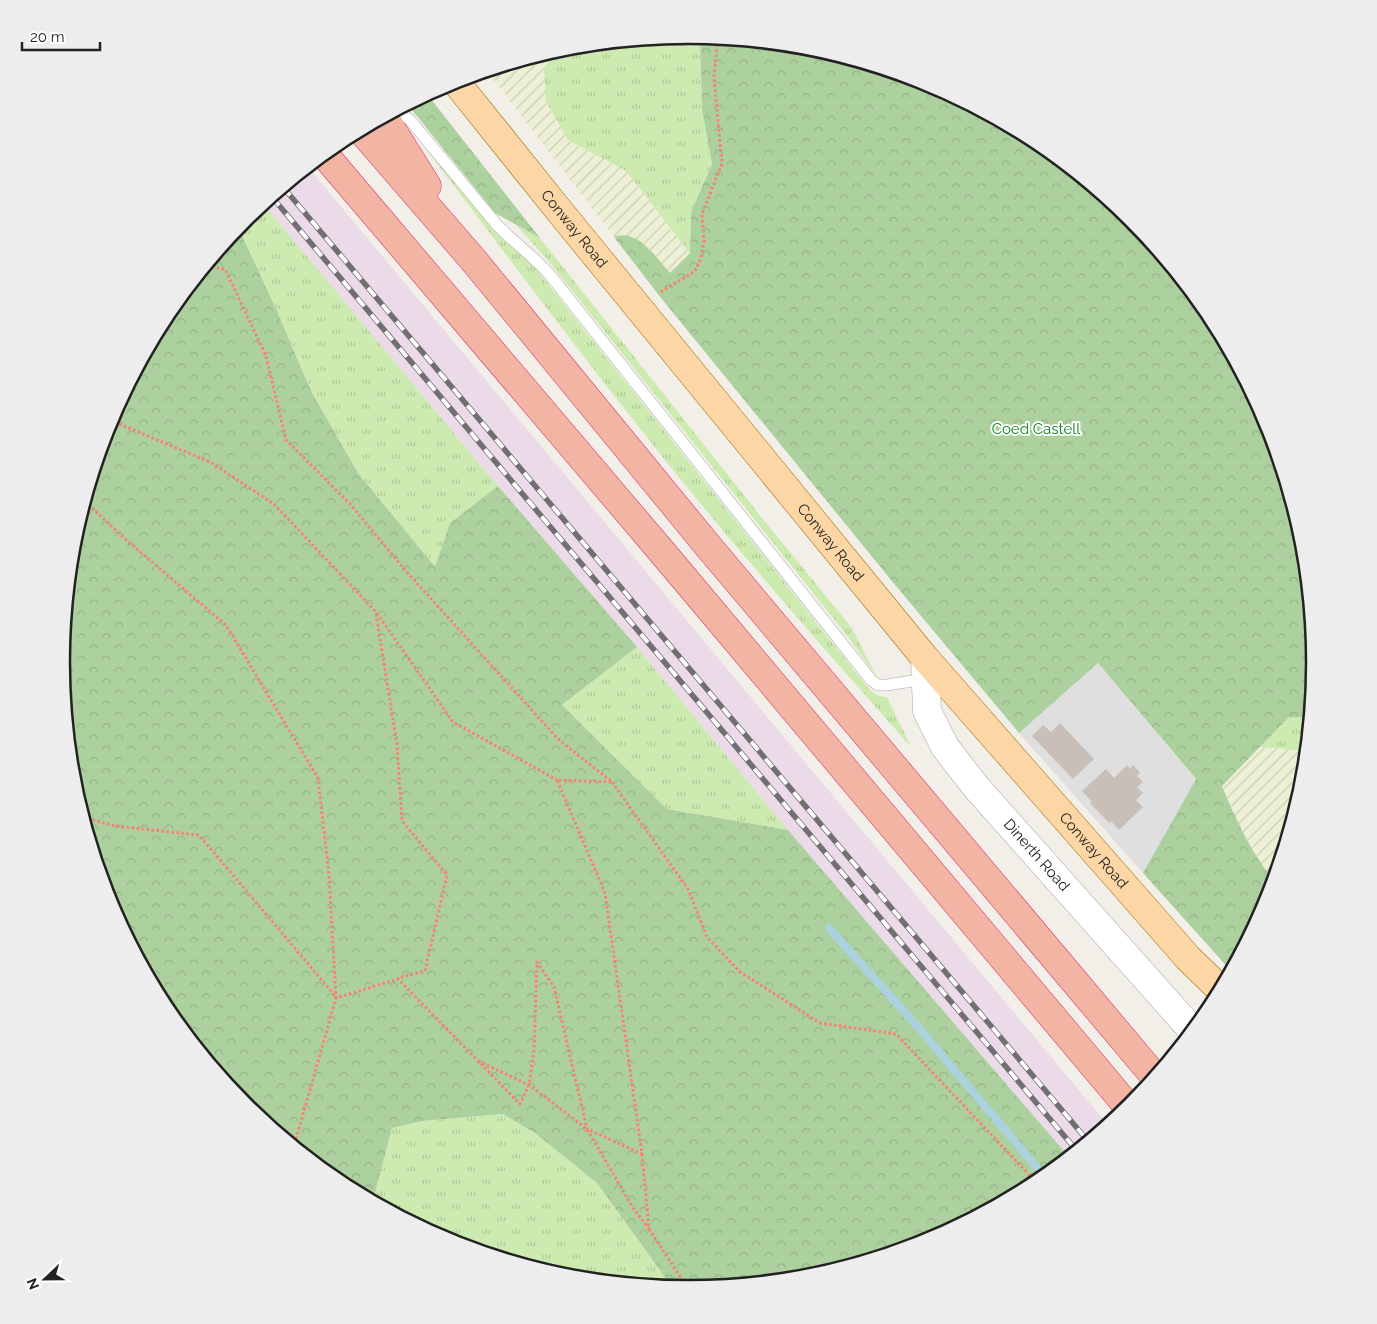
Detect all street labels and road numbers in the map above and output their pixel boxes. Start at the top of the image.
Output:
street label: Conway Road [537,186,611,272]
street label: Conway Road [793,500,868,585]
street label: Conway Road [1055,809,1132,892]
street label: Dinerth Road [1000,815,1073,895]

